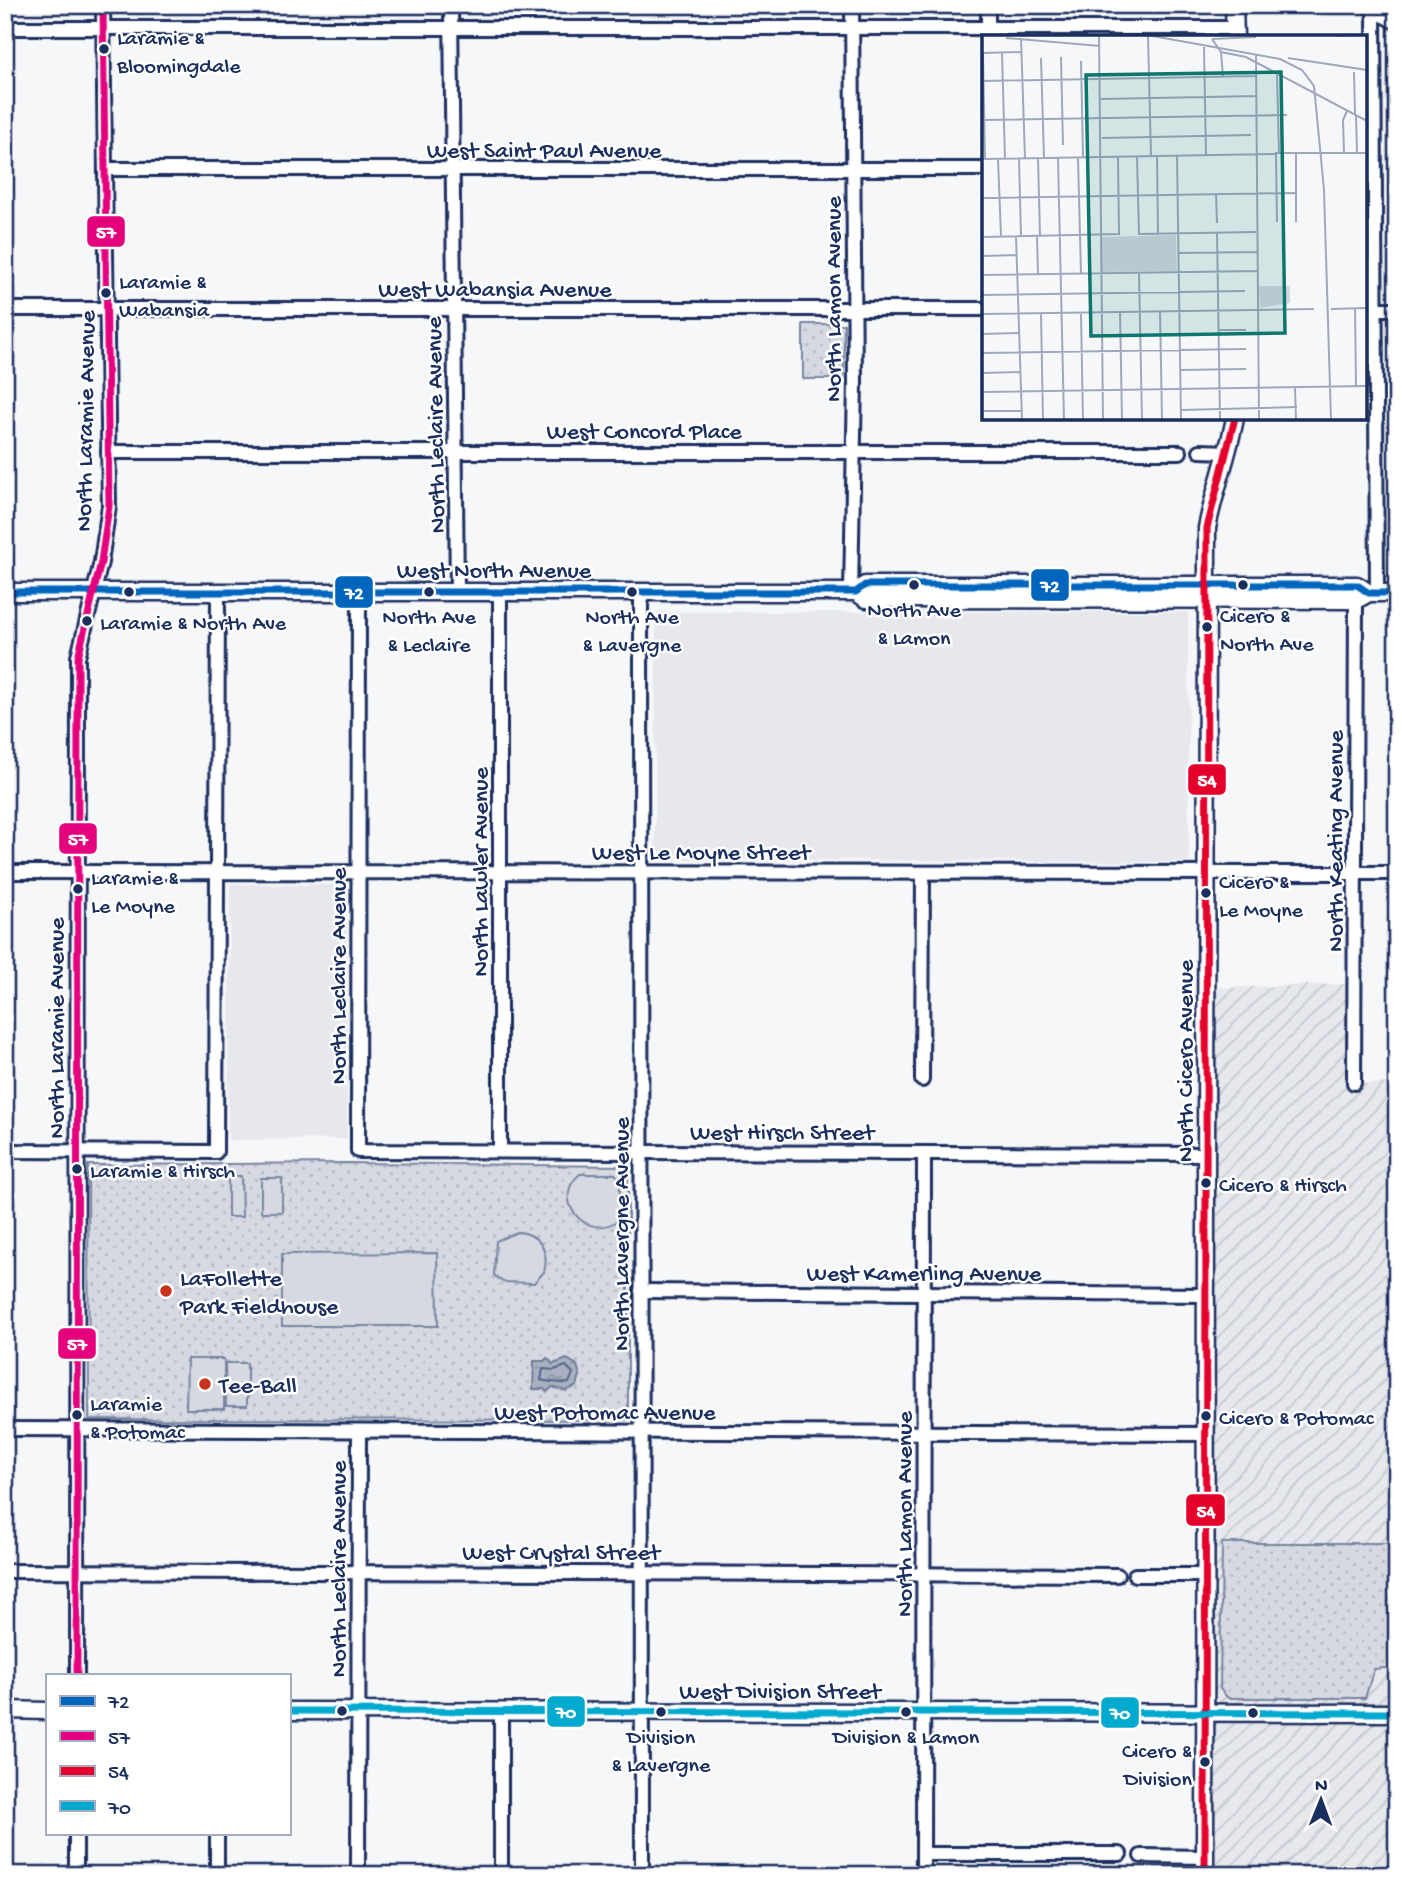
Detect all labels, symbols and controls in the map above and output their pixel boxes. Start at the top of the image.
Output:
place label: Laramie & Bloomingdale [116,27,241,81]
inset map [982,35,1367,420]
marker: Laramie & Bloomingdale [97,42,111,56]
street label: West Saint Paul Avenue [427,138,662,167]
street label: North Lamon Avenue [821,195,850,402]
line badge: 57 [86,215,126,248]
text: 57 [96,223,117,246]
place label: Laramie & Wabansia [119,271,210,325]
street label: West Wabansia Avenue [378,277,612,306]
marker: Laramie & Wabansia [99,286,113,300]
street label: North Laramie Avenue [71,310,104,532]
street label: North Leclaire Avenue [421,316,454,534]
street label: West Concord Place [546,419,742,448]
street label: West North Avenue [397,558,592,587]
line badge: 72 [1030,568,1070,602]
line badge: 72 [334,575,374,609]
text: 72 [1039,577,1060,600]
marker: North Ave & Lamon [907,578,921,592]
unlabelled marker [1236,578,1250,592]
text: 72 [343,584,364,607]
unlabelled marker [122,585,136,599]
marker: North Ave & Leclaire [422,585,436,599]
marker: North Ave & Lavergne [625,585,639,599]
place label: North Ave & Lamon [867,599,961,653]
place label: Cicero & North Ave [1220,605,1314,659]
place label: North Ave & Leclaire [382,606,476,660]
place label: North Ave & Lavergne [583,606,682,660]
place label: Laramie & North Ave [100,612,287,638]
marker: Laramie & North Ave [80,614,94,628]
marker: Cicero & North Ave [1200,620,1214,634]
street label: North Keating Avenue [1323,729,1352,952]
line badge: 54 [1187,763,1227,796]
street label: North Lawler Avenue [468,767,497,977]
text: 54 [1198,771,1217,794]
line badge: 57 [58,822,98,855]
text: 57 [68,830,89,853]
street label: West Le Moyne Street [592,840,812,869]
place label: Laramie & Le Moyne [91,867,178,921]
street label: North Leclaire Avenue [326,867,355,1084]
place label: Cicero & Le Moyne [1219,871,1304,925]
marker: Laramie & Le Moyne [71,882,85,896]
marker: Cicero & Le Moyne [1199,886,1213,900]
street label: North Laramie Avenue [44,917,73,1139]
street label: North Cicero Avenue [1173,959,1202,1162]
street label: North Lavergne Avenue [609,1116,638,1351]
street label: West Hirsch Street [690,1120,876,1149]
place label: Laramie & Hirsch [90,1160,235,1186]
marker: Laramie & Hirsch [70,1162,84,1176]
place label: Cicero & Hirsch [1219,1174,1347,1200]
marker: Cicero & Hirsch [1199,1176,1213,1190]
street label: West Kamerling Avenue [807,1261,1042,1290]
place label: LaFollette Park Fieldhouse [179,1266,339,1323]
marker: LaFollette Park Fieldhouse [158,1283,174,1299]
line badge: 57 [57,1327,97,1360]
text: 57 [67,1335,88,1358]
place label: Tee-Ball [217,1373,297,1402]
marker: Tee-Ball [197,1376,213,1392]
place label: Laramie & Potomac [90,1393,186,1447]
street label: West Potomac Avenue [494,1400,716,1429]
place label: Cicero & Potomac [1219,1407,1375,1433]
marker: Laramie & Potomac [70,1408,84,1422]
marker: Cicero & Potomac [1199,1409,1213,1423]
street label: North Lamon Avenue [892,1410,921,1617]
street label: North Leclaire Avenue [326,1460,355,1677]
line badge: 54 [1185,1493,1226,1527]
text: 54 [1197,1502,1216,1525]
street label: West Crystal Street [462,1540,662,1569]
legend [46,1674,290,1834]
street label: West Division Street [679,1679,883,1708]
text: 72 [107,1692,129,1717]
line badge: 70 [546,1695,586,1728]
line badge: 70 [1100,1696,1140,1729]
text: 70 [555,1703,577,1726]
unlabelled marker [335,1704,349,1718]
text: 70 [1109,1704,1131,1727]
marker: Division & Lavergne [654,1705,668,1719]
marker: Division & Lamon [899,1705,913,1719]
unlabelled marker [1246,1706,1260,1720]
place label: Division & Lavergne [612,1726,711,1780]
place label: Division & Lamon [831,1726,980,1752]
text: 57 [108,1728,131,1753]
place label: Cicero & Division [1122,1740,1193,1794]
marker: Cicero & Division [1198,1755,1212,1769]
text: 54 [108,1762,129,1787]
north arrow [1286,1764,1356,1834]
text: N [1315,1775,1328,1798]
text: 70 [107,1798,131,1823]

